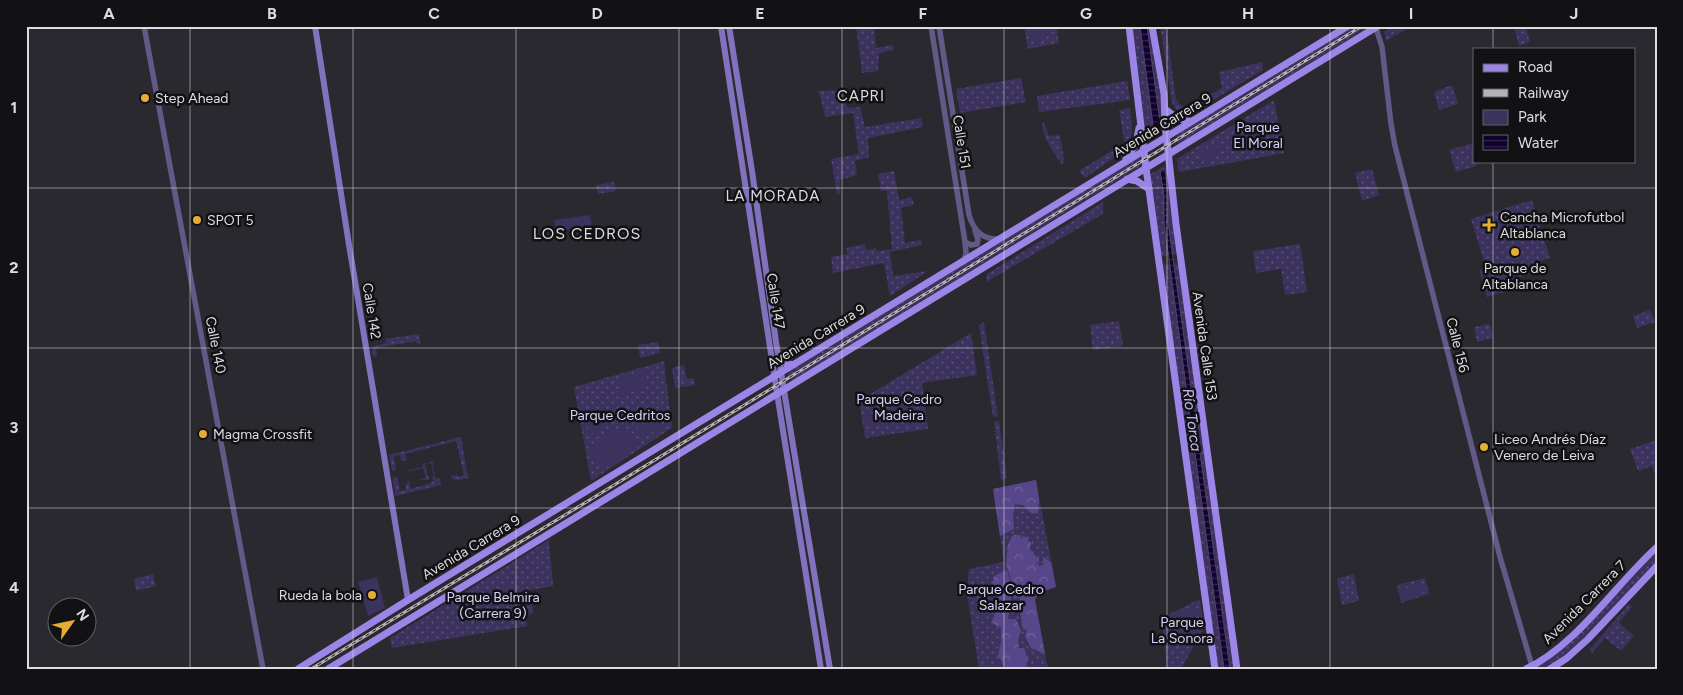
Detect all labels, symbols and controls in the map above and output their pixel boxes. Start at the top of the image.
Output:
text: A [103,4,115,23]
text: B [267,4,277,23]
text: C [428,4,440,23]
text: D [591,4,603,23]
text: E [755,4,765,23]
text: F [919,4,928,23]
text: G [1080,4,1092,23]
text: H [1242,4,1254,23]
text: I [1409,4,1413,23]
text: J [1570,4,1578,23]
legend [1473,48,1636,162]
text: Road [1518,58,1553,76]
text: Railway [1518,84,1569,102]
district label: CAPRI [837,87,885,105]
street label: Avenida Carrera 9 [1110,89,1214,161]
place label: Step Ahead [155,90,229,107]
marker: Step Ahead [139,92,151,104]
text: 1 [11,98,17,117]
text: Park [1518,108,1547,126]
street label: Calle 151 [949,114,974,170]
park label: Parque El Moral [1233,119,1283,152]
text: Water [1518,134,1558,152]
district label: LA MORADA [725,187,821,205]
place label: Cancha Microfutbol Altablanca [1500,209,1624,242]
place label: SPOT 5 [207,212,254,229]
marker: SPOT 5 [191,214,203,226]
marker: Cancha Microfutbol Altablanca [1482,218,1496,232]
district label: LOS CEDROS [533,224,641,243]
marker: Parque de Altablanca [1509,246,1521,258]
text: 2 [9,258,19,277]
place label: Parque de Altablanca [1482,260,1548,293]
street label: Calle 147 [763,272,788,331]
street label: Calle 142 [359,282,384,340]
street label: Avenida Calle 153 [1188,290,1221,402]
street label: Avenida Carrera 9 [764,300,868,372]
street label: Calle 140 [202,315,229,375]
street label: Calle 156 [1442,316,1473,375]
water label: Río Torca [1179,387,1205,453]
park label: Parque Cedro Madeira [856,391,942,424]
park label: Parque Cedritos [570,407,670,424]
text: 3 [10,418,19,437]
place label: Magma Crossfit [213,426,312,443]
marker: Magma Crossfit [197,428,209,440]
place label: Liceo Andrés Díaz Venero de Leiva [1494,431,1606,464]
marker: Liceo Andrés Díaz Venero de Leiva [1478,441,1490,453]
street label: Avenida Carrera 9 [419,511,523,583]
street label: Avenida Carrera 7 [1539,557,1630,648]
text: 4 [9,578,19,597]
park label: Parque Cedro Salazar [958,581,1044,614]
place label: Rueda la bola [279,587,362,604]
marker: Rueda la bola [366,589,378,601]
park label: Parque Belmira (Carrera 9) [446,589,540,622]
north arrow [48,598,98,648]
text: N [72,606,93,624]
park label: Parque La Sonora [1151,614,1213,647]

